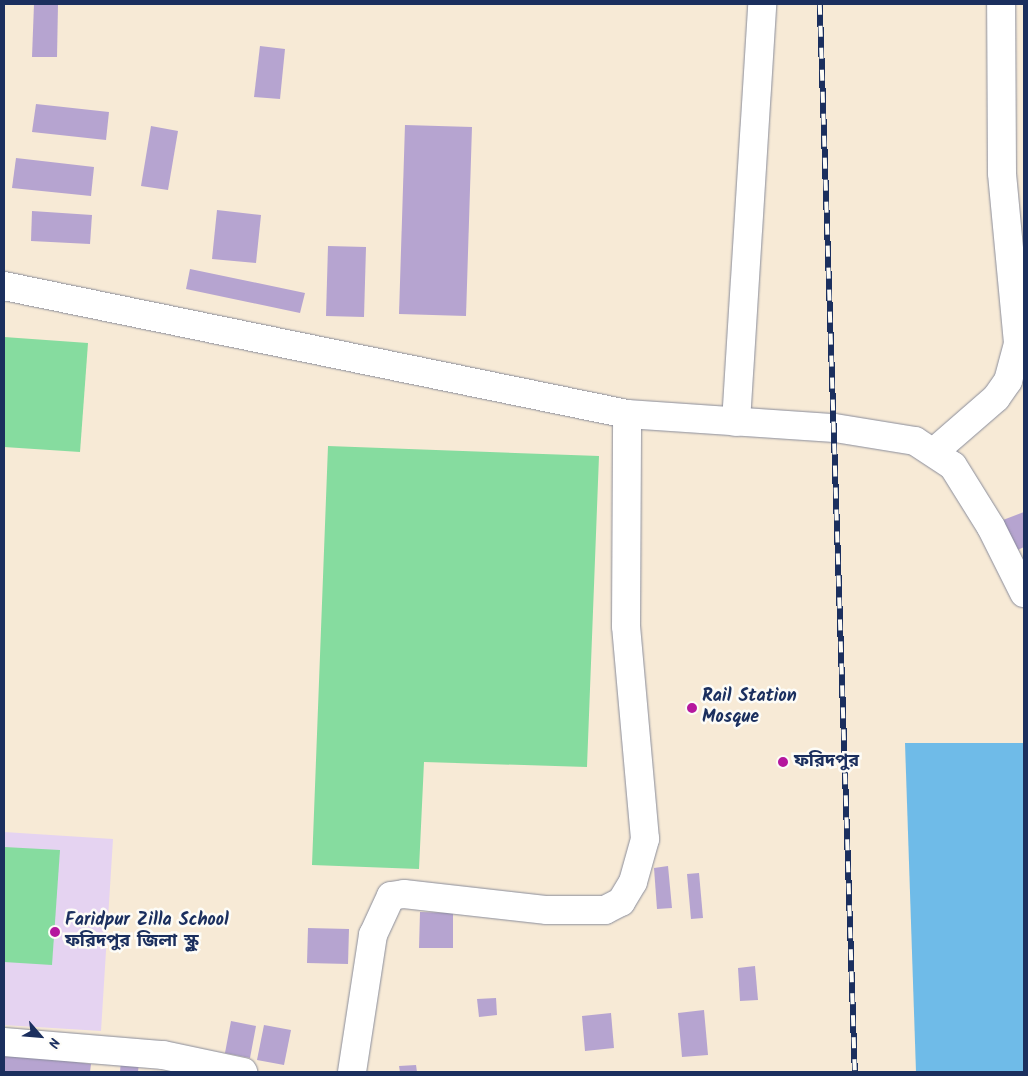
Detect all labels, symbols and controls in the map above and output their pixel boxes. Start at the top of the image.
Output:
place label: Rail Station Mosque [702,687,797,730]
marker: Rail Station Mosque [686,702,698,714]
place label: ফরিদপুর [794,751,859,773]
marker: ফরিদপুর [776,755,790,769]
place label: Faridpur Zilla School ফরিদপুর জিলা স্কুল [65,911,229,954]
marker: Faridpur Zilla School ফরিদপুর জিলা স্কুল [49,926,61,938]
north arrow [15,1011,65,1061]
text: N [42,1034,65,1052]

